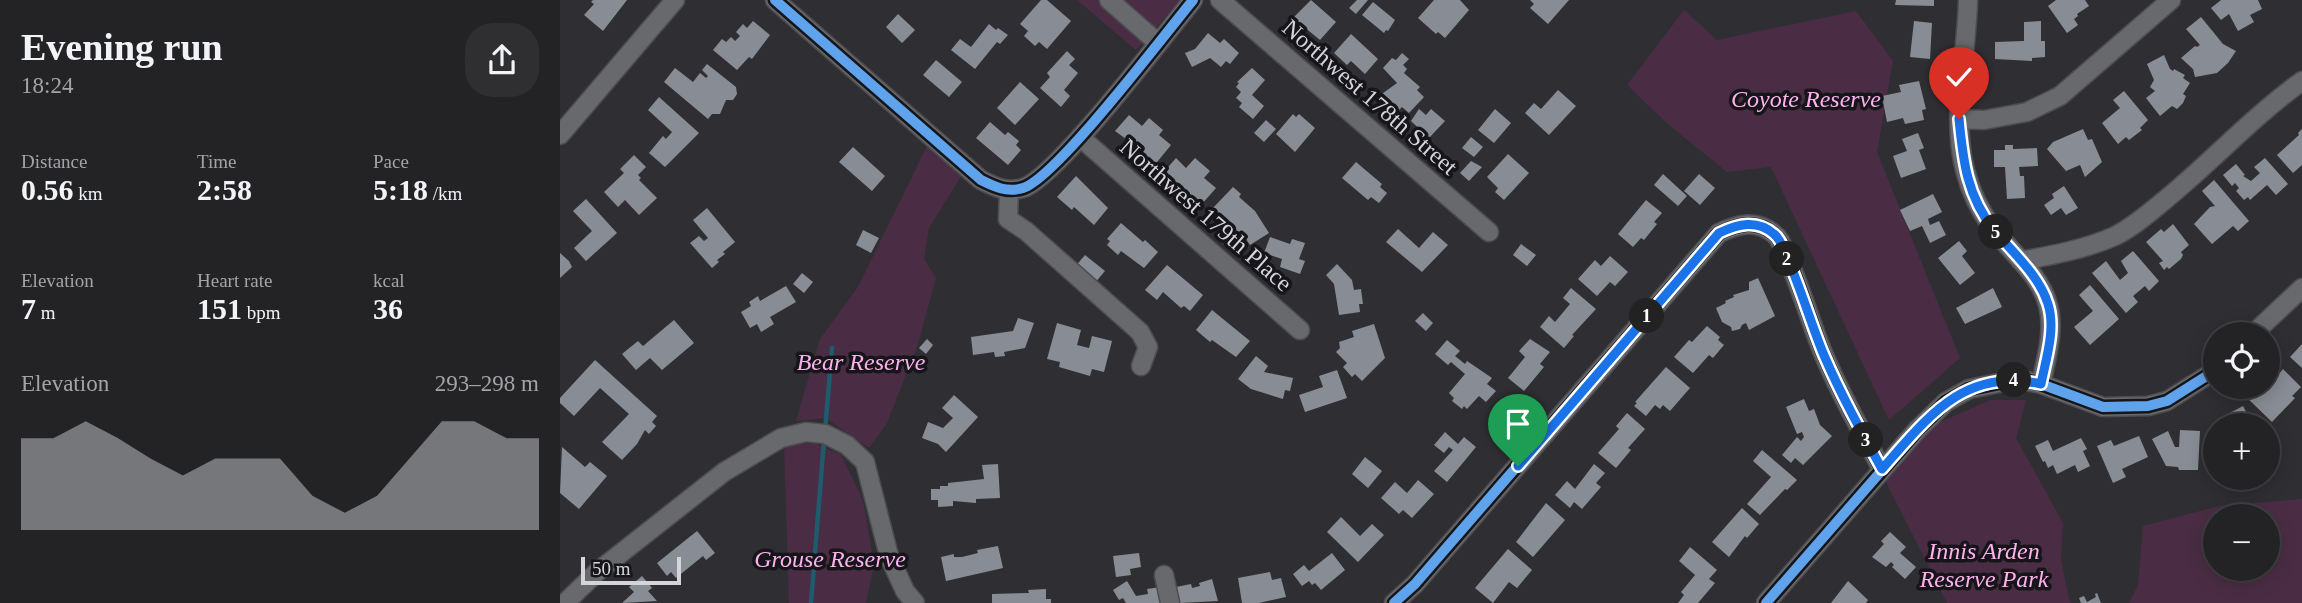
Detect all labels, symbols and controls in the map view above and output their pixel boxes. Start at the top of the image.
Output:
street label: Northwest 178th Street [1277,14,1463,180]
button: share [465,23,539,97]
text: Evening run [21,26,223,68]
pin [1929,47,1989,119]
icon: check [1940,58,1978,96]
text: 18:24 [21,73,73,98]
park label: Coyote Reserve [1731,86,1881,112]
street label: Northwest 179th Place [1115,133,1297,297]
text: Distance [21,151,87,172]
text: Time [197,151,236,172]
text: Pace [373,151,409,172]
text: 0.56 [21,173,74,206]
text: 2:58 [197,173,252,206]
text: 5:18 [373,173,428,206]
text: km [74,183,103,204]
text: /km [428,183,462,204]
pin: 5 [1978,215,2014,250]
text: 5 [1991,221,2000,242]
pin: 2 [1770,242,1804,276]
text: 2 [1782,248,1791,269]
text: Elevation [21,270,94,291]
text: Heart rate [197,270,272,291]
text: kcal [373,270,405,291]
text: 7 [21,292,36,325]
text: 151 [197,292,242,325]
text: 36 [373,292,403,325]
pin: 1 [1630,298,1664,334]
text: m [36,302,56,323]
text: bpm [242,302,281,323]
text: 1 [1642,305,1651,326]
map controls [2203,322,2280,581]
button: locate [2203,322,2280,399]
park label: Bear Reserve [797,349,926,375]
pin: 4 [1996,362,2032,398]
text: 4 [2009,369,2018,390]
text: Elevation [21,371,109,396]
text: 293–298 m [435,371,539,396]
pin [1488,394,1548,466]
icon: arrive [1499,405,1537,443]
button: + [2203,413,2280,490]
pin: 3 [1848,422,1884,458]
text: 3 [1861,429,1870,450]
button: − [2203,504,2280,581]
park label: Innis Arden Reserve Park [1919,538,2049,592]
park label: Grouse Reserve [754,546,906,572]
scale bar [581,554,681,586]
text: 50 m [592,558,631,579]

